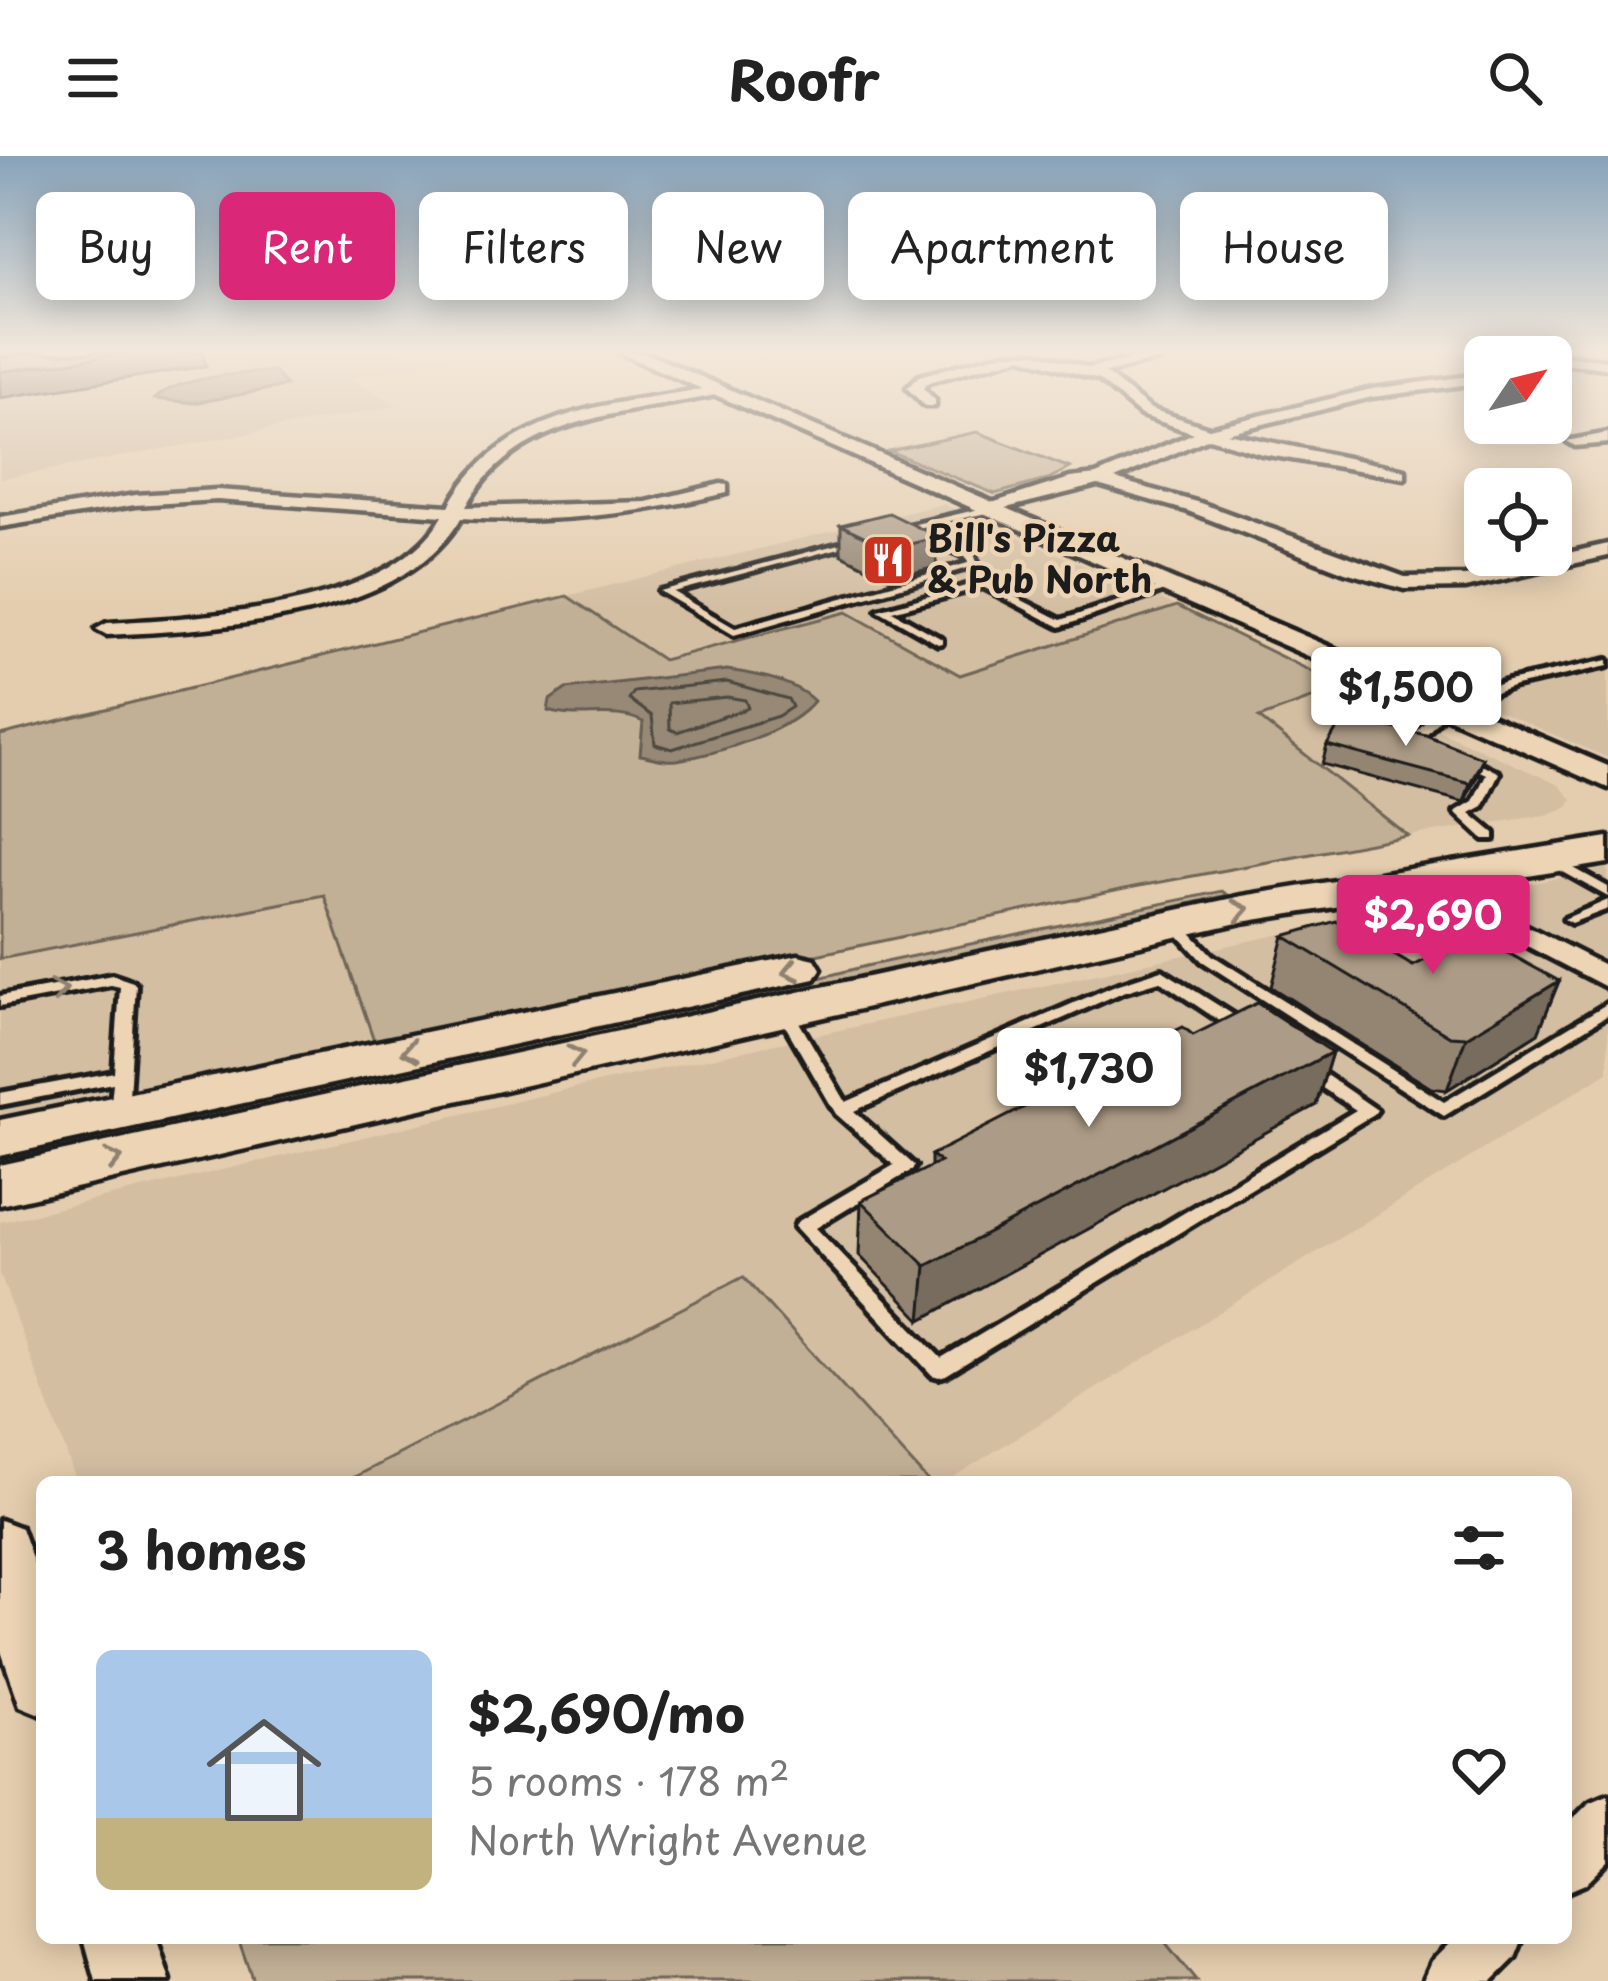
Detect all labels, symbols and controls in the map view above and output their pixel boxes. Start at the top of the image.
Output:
text: Roofr [728,38,880,119]
icon: menu [60,45,126,111]
icon: search [1482,45,1548,111]
chip: Buy [36,192,195,300]
chip: Rent [219,192,395,300]
chip: Filters [419,192,628,300]
chip: New [652,192,824,300]
chip: Apartment [848,192,1156,300]
chip: House [1180,192,1388,300]
north arrow [1464,336,1572,444]
map controls [1464,336,1572,576]
button: locate [1464,468,1572,576]
place label: Bill's Pizza & Pub North [927,510,1152,605]
restaurant icon: Bill's Pizza & Pub North [860,532,916,588]
pin: $1,500 [1308,647,1504,749]
text: $1,500 [1338,656,1474,715]
pin: $2,690 [1335,875,1531,977]
text: $2,690 [1364,884,1502,943]
one-way arrow [1230,898,1250,924]
one-way arrow [782,957,802,982]
one-way arrow [49,978,69,1004]
pin: $1,730 [991,1028,1187,1130]
one-way arrow [400,1037,420,1062]
text: $1,730 [1024,1037,1154,1096]
one-way arrow [566,1043,586,1068]
one-way arrow [104,1148,124,1173]
text: 3 homes [96,1510,307,1587]
icon: filters [1446,1515,1512,1581]
text: $2,690/mo [468,1673,745,1750]
icon: home [192,1698,336,1842]
icon: heart [1446,1737,1512,1803]
text: 5 rooms · 178 m² [468,1750,790,1809]
text: North Wright Avenue [468,1809,868,1868]

